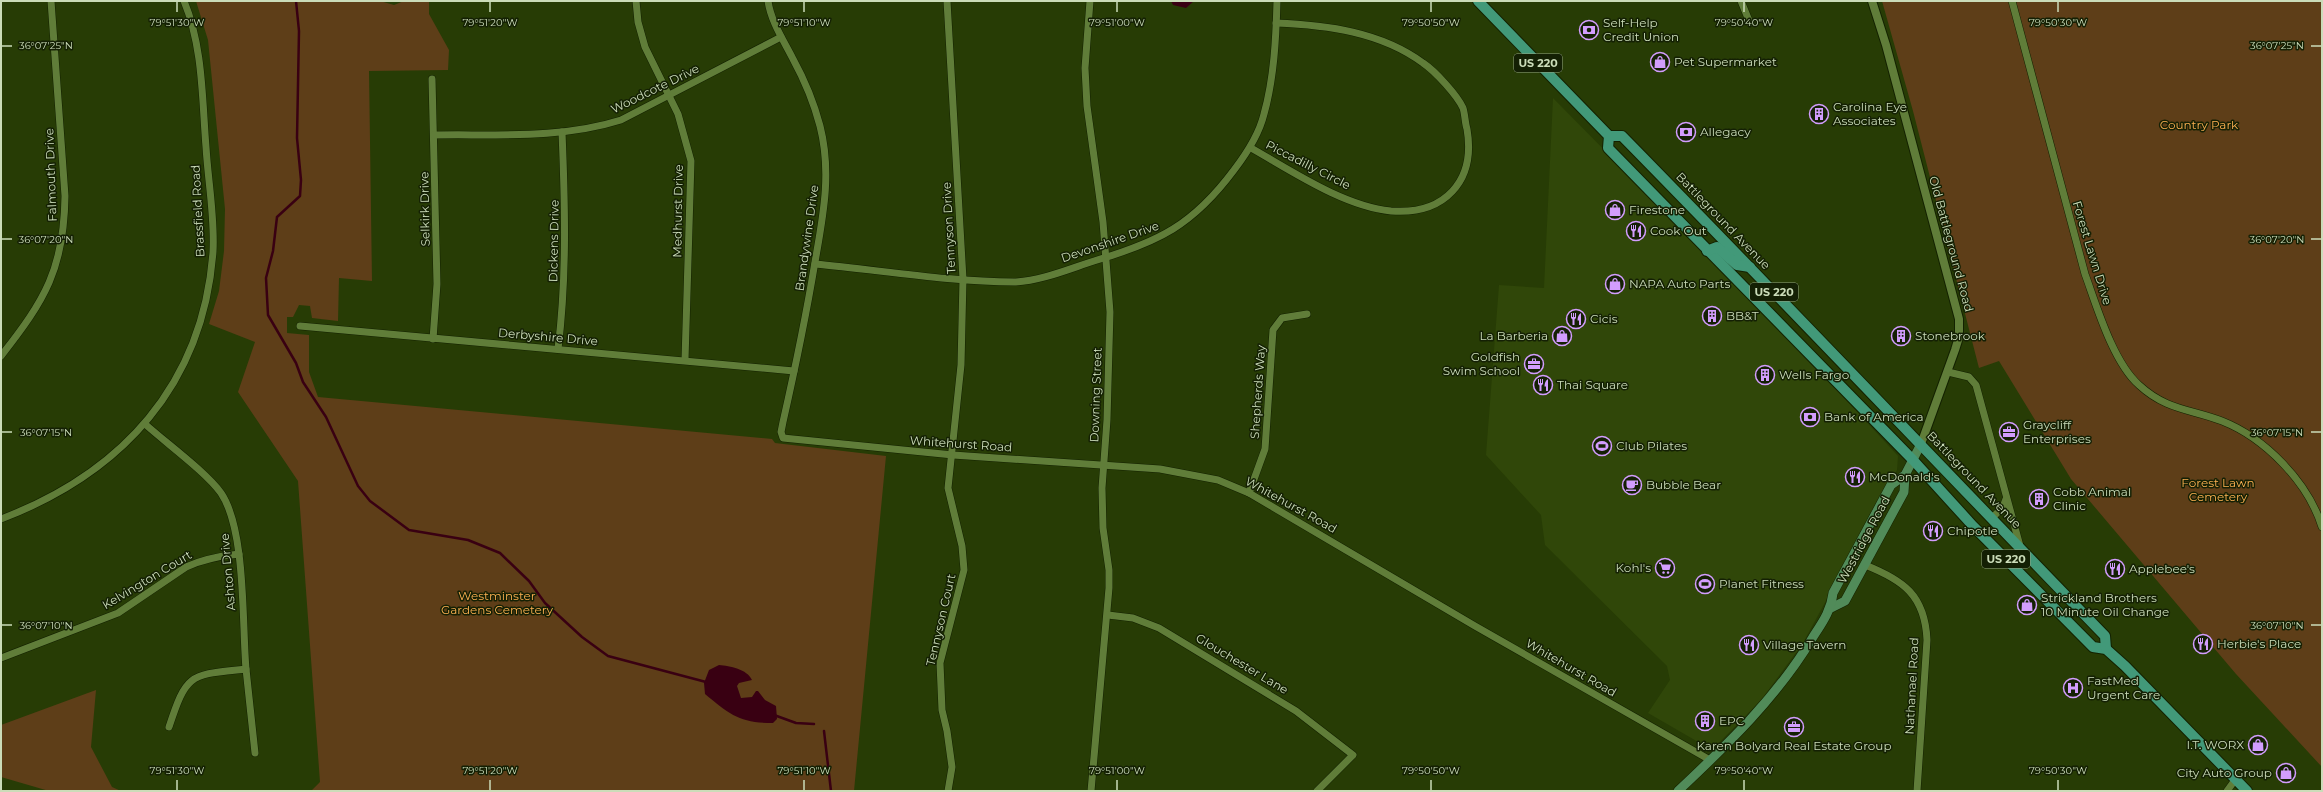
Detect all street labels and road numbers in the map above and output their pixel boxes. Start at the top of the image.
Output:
road number: US 220 [1514,54,1562,72]
street label: Woodcote Drive [608,61,701,116]
street label: Falmouth Drive [41,128,60,222]
street label: Piccadilly Circle [1263,137,1353,192]
street label: Brassfield Road [188,164,207,258]
street label: Medhurst Drive [669,164,686,258]
street label: Battleground Avenue [1673,169,1774,272]
street label: Selkirk Drive [416,172,433,247]
street label: Old Battleground Road [1926,174,1977,313]
street label: Tennyson Drive [939,182,958,274]
street label: Brandywine Drive [792,184,821,292]
street label: Forest Lawn Drive [2070,199,2115,307]
street label: Dickens Drive [545,200,562,282]
street label: Devonshire Drive [1059,218,1161,265]
road number: US 220 [1750,283,1798,301]
street label: Derbyshire Drive [498,325,598,348]
street label: Shepherds Way [1247,344,1268,439]
street label: Downing Street [1086,347,1105,443]
street label: Battleground Avenue [1924,428,2025,531]
street label: Whitehurst Road [909,432,1013,455]
street label: Whitehurst Road [1243,473,1340,536]
street label: Westridge Road [1834,494,1893,586]
street label: Ashton Drive [217,533,238,611]
street label: Kelvington Court [99,547,194,612]
road number: US 220 [1982,550,2030,568]
street label: Tennyson Court [923,572,958,667]
street label: Glouchester Lane [1193,630,1291,697]
street label: Whitehurst Road [1523,635,1619,700]
street label: Nathanael Road [1901,637,1922,735]

